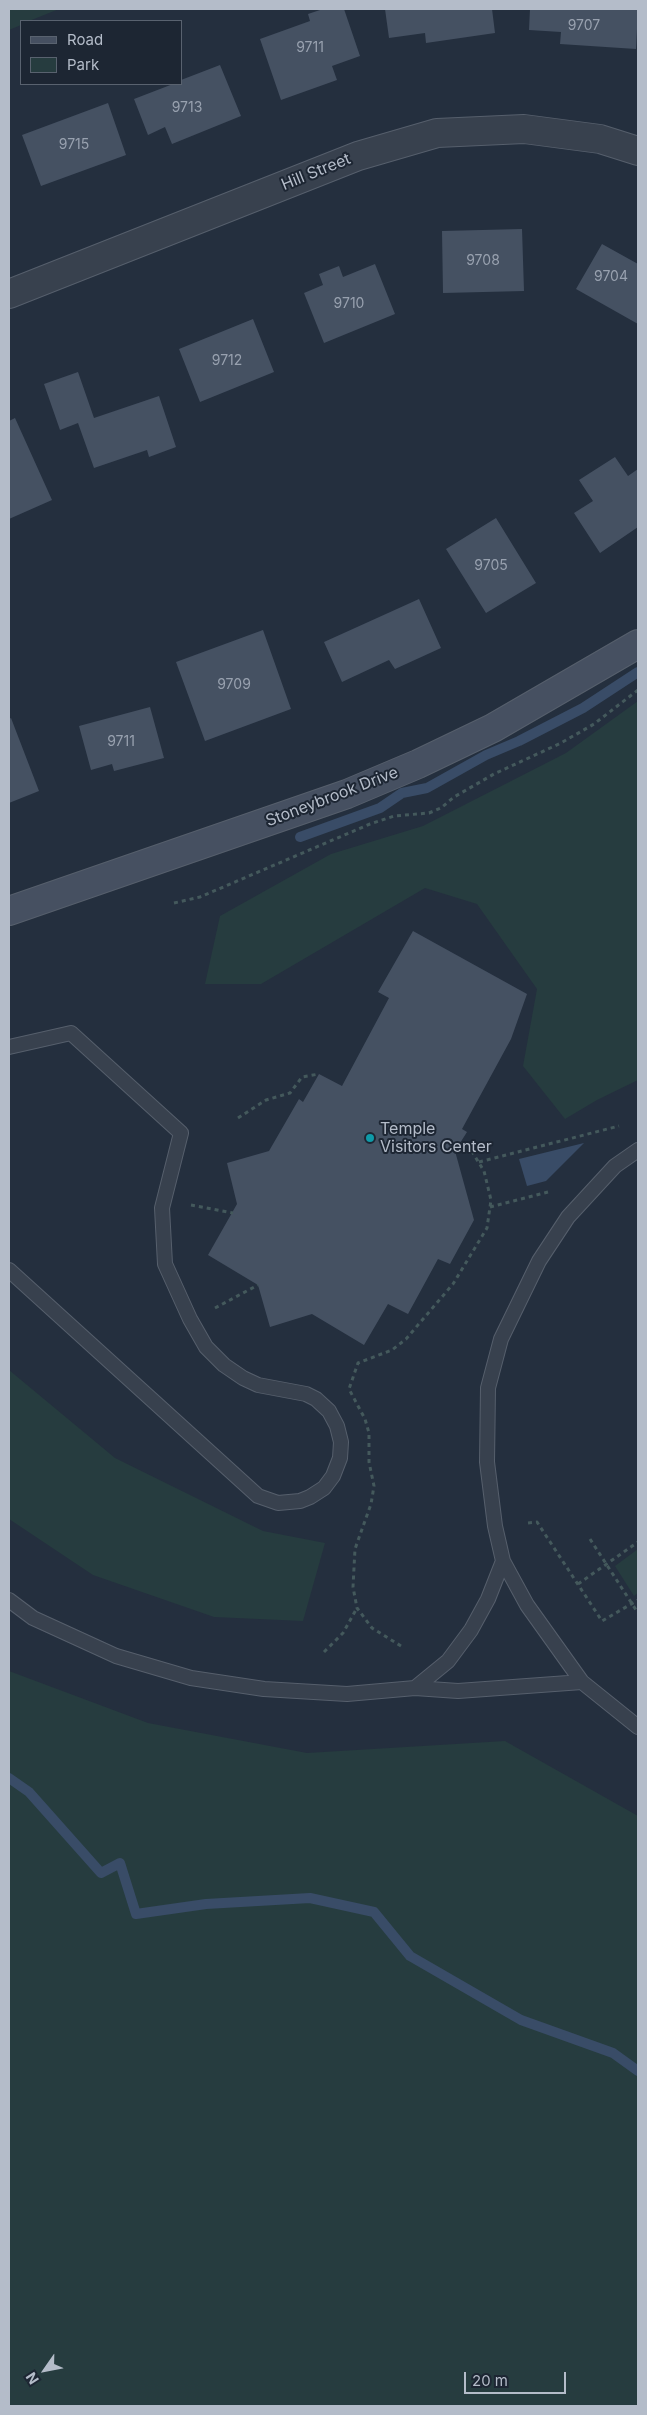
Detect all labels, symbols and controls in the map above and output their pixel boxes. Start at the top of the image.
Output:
house number: 9707 [568,18,600,34]
legend [20,20,182,85]
text: Road [67,30,103,49]
house number: 9711 [296,40,324,56]
text: Park [67,55,99,74]
house number: 9713 [172,100,202,116]
house number: 9715 [59,137,89,153]
street label: Hill Street [278,149,354,195]
house number: 9708 [466,253,500,269]
house number: 9704 [594,269,628,285]
house number: 9710 [334,296,364,312]
house number: 9712 [212,353,242,369]
house number: 9705 [474,558,508,574]
house number: 9709 [217,677,251,693]
house number: 9711 [107,734,135,750]
street label: Stoneybrook Drive [263,763,401,831]
place label: Temple Visitors Center [380,1119,492,1157]
marker: Temple Visitors Center [364,1132,376,1144]
north arrow [20,2345,70,2395]
scale bar [467,2362,570,2394]
text: N [22,2369,42,2388]
text: 20 m [472,2371,508,2390]

